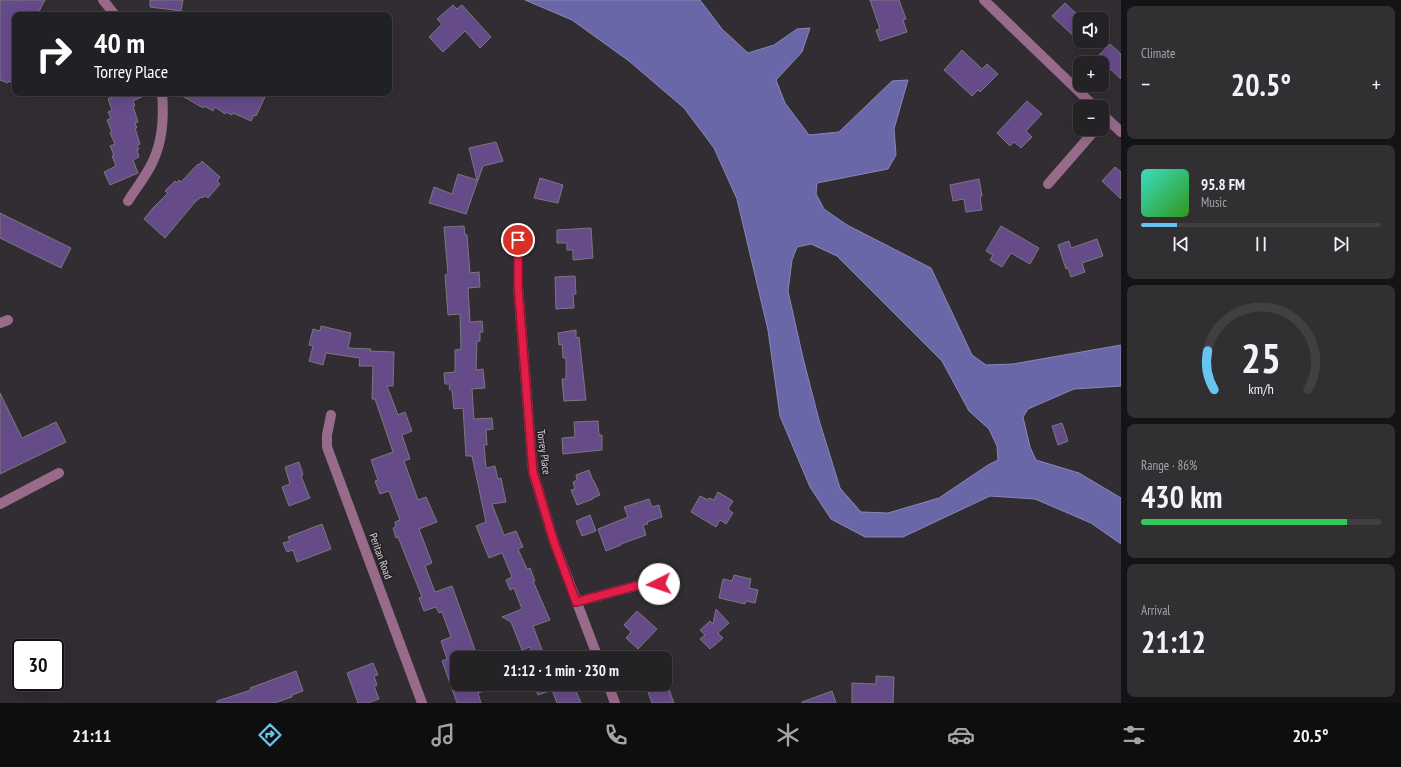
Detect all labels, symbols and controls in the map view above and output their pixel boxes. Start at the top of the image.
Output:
map controls [1073,12,1109,136]
button: sound [1073,12,1109,48]
text: 40 m [94,24,145,61]
icon: right [28,28,80,80]
text: Climate [1141,45,1175,62]
button: + [1073,56,1109,92]
text: Torrey Place [94,60,168,83]
text: 20.5° [1231,65,1291,104]
text: − [1141,70,1150,98]
text: + [1372,70,1381,98]
button: − [1073,100,1109,136]
text: 95.8 FM [1201,175,1245,194]
text: Music [1201,194,1227,211]
pin [501,223,535,257]
icon: arrive [507,229,529,251]
icon: previous [1170,233,1192,255]
icon: pause [1250,233,1272,255]
icon: next [1330,233,1352,255]
text: 25 [1241,330,1281,383]
text: km/h [1248,378,1274,397]
street label: Torrey Place [534,429,554,476]
text: Range · 86% [1141,457,1197,474]
text: 430 km [1141,477,1222,516]
street label: Peritan Road [366,531,396,581]
position arrow [638,563,680,605]
text: Arrival [1141,602,1170,619]
text: 21:12 [1141,622,1206,661]
speed limit sign: 30 [12,639,64,691]
text: 21:12 · 1 min · 230 m [503,661,619,680]
icon: directions [256,721,284,749]
icon: music [429,721,457,749]
icon: phone [602,721,630,749]
icon: climate [774,721,802,749]
icon: car [947,721,975,749]
icon: filters [1120,721,1148,749]
text: 21:11 [72,724,111,747]
text: 20.5° [1292,724,1329,747]

